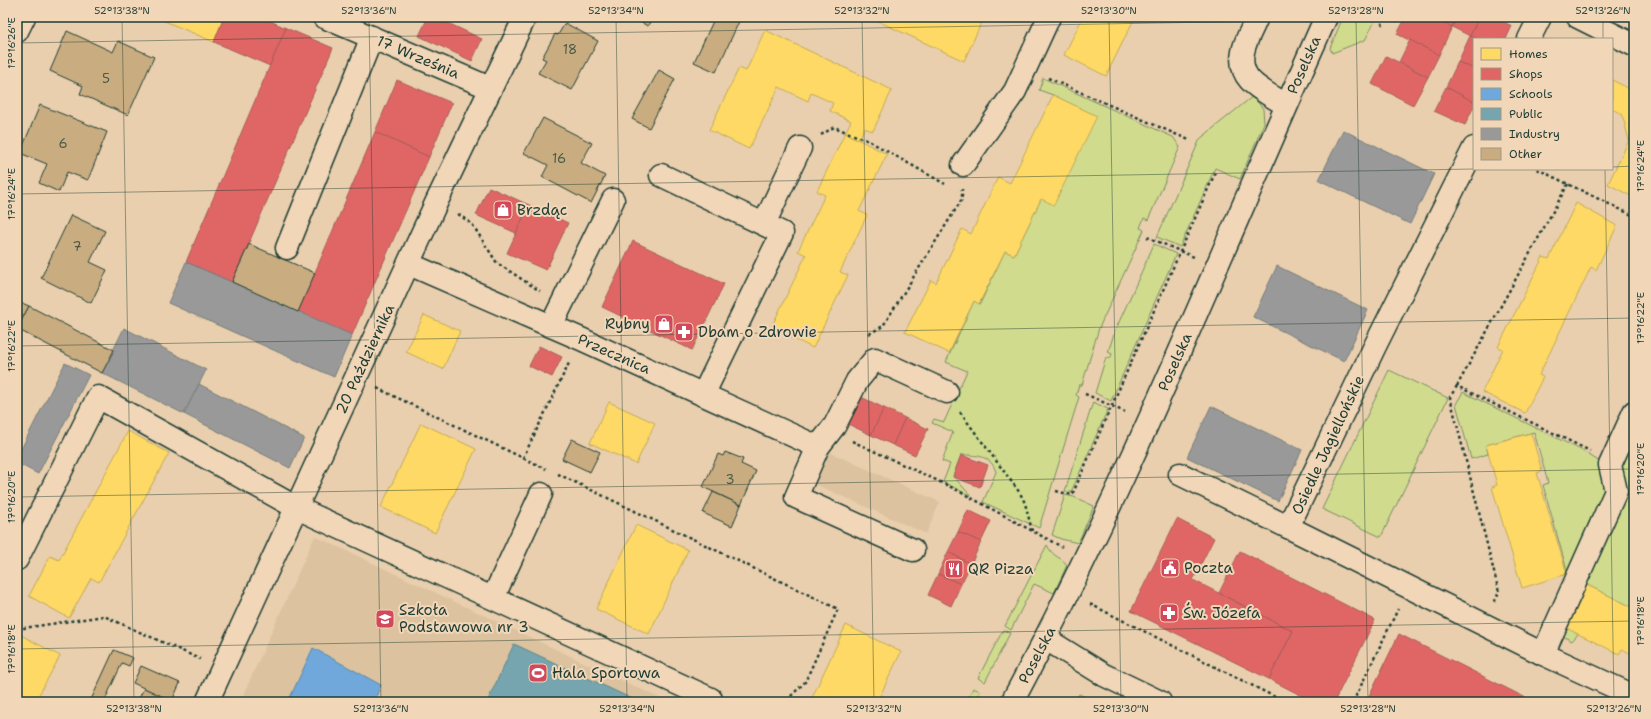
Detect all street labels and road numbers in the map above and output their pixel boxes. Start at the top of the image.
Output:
street label: 17 Września [374,31,463,84]
street label: Poselska [1282,32,1326,97]
street label: 20 Października [331,300,399,417]
street label: Przecznica [574,329,654,379]
street label: Poselska [1153,329,1197,394]
street label: Osiedle Jagiellońskie [1287,372,1369,518]
street label: Poselska [1014,622,1061,687]

